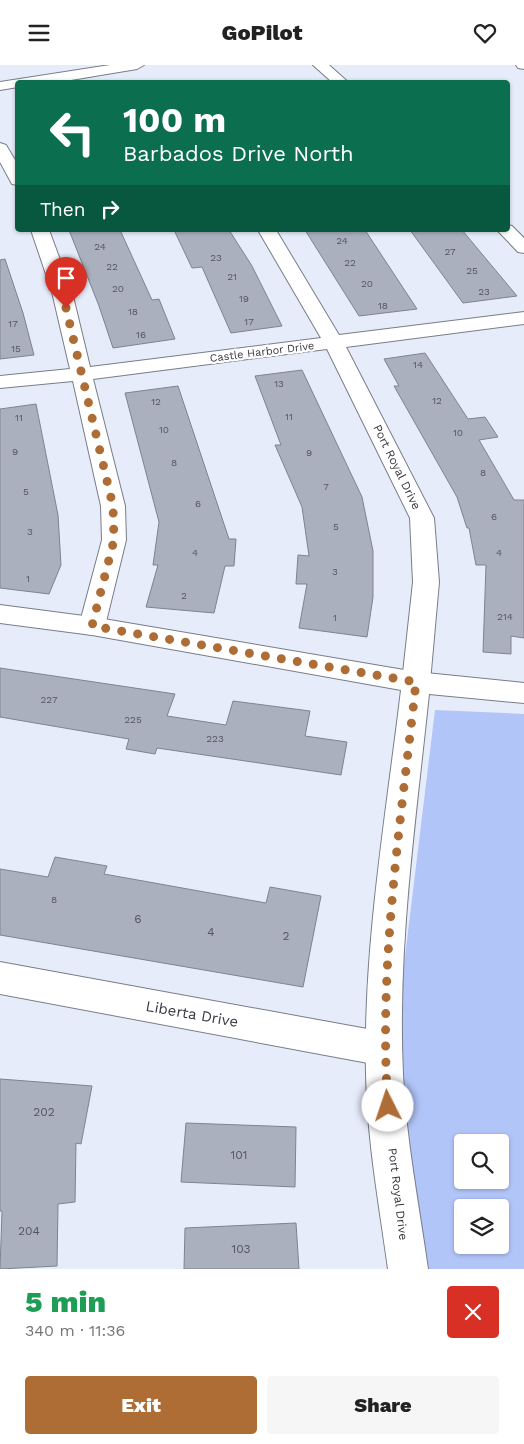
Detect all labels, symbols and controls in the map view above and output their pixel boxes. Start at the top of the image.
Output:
icon: menu [25,19,53,47]
icon: heart [471,19,499,47]
text: GoPilot [222,20,302,45]
text: 100 m [123,99,226,141]
icon: left [40,100,105,165]
text: Barbados Drive North [123,141,354,166]
icon: right [96,195,124,223]
text: Then [40,198,86,221]
house number: 24 [336,235,348,246]
house number: 24 [94,241,106,252]
house number: 27 [444,246,456,257]
house number: 23 [210,252,222,263]
pin [45,257,87,308]
house number: 22 [344,257,356,268]
house number: 22 [106,261,118,272]
icon: arrive [52,264,80,292]
house number: 25 [466,265,478,276]
house number: 21 [227,271,237,282]
house number: 20 [361,278,373,289]
house number: 20 [112,283,124,294]
house number: 23 [478,286,490,297]
house number: 19 [239,293,249,304]
house number: 18 [378,300,388,311]
house number: 18 [128,306,138,317]
house number: 17 [244,316,254,327]
house number: 17 [8,318,18,329]
house number: 16 [136,329,146,340]
street label: Castle Harbor Drive [209,339,315,365]
house number: 15 [11,343,21,354]
house number: 14 [413,359,423,370]
house number: 13 [274,378,284,389]
house number: 12 [432,395,442,406]
house number: 12 [151,396,161,407]
house number: 11 [285,411,293,422]
house number: 11 [15,412,23,423]
street label: Port Royal Drive [370,422,424,512]
house number: 10 [159,424,169,435]
house number: 10 [453,427,463,438]
house number: 9 [12,446,18,457]
house number: 9 [306,447,312,458]
house number: 8 [171,457,177,468]
house number: 8 [480,467,486,478]
house number: 7 [323,481,329,492]
house number: 5 [23,486,29,497]
house number: 6 [195,498,201,509]
house number: 6 [491,511,497,522]
house number: 5 [333,521,339,532]
house number: 3 [27,526,33,537]
house number: 4 [192,547,198,558]
house number: 4 [496,547,502,558]
house number: 3 [332,566,338,577]
house number: 1 [26,573,30,584]
house number: 2 [181,590,187,601]
house number: 214 [497,611,513,622]
house number: 1 [333,612,337,623]
house number: 227 [40,694,58,705]
house number: 225 [124,714,142,725]
house number: 223 [206,733,224,744]
house number: 8 [51,894,57,905]
house number: 6 [134,912,142,926]
house number: 4 [207,925,215,939]
house number: 2 [283,929,290,943]
street label: Liberta Drive [144,997,240,1031]
position arrow [361,1079,413,1131]
house number: 202 [33,1105,55,1119]
map controls [454,1134,509,1254]
button: search [454,1134,509,1189]
street label: Port Royal Drive [385,1147,411,1241]
house number: 101 [231,1148,247,1162]
button: layers [454,1199,509,1254]
house number: 204 [18,1224,40,1238]
house number: 103 [232,1242,250,1256]
text: 5 min [25,1284,106,1319]
button: close [447,1286,499,1338]
text: 340 m · 11:36 [25,1321,125,1340]
button: Exit [25,1376,257,1434]
button: Share [267,1376,499,1434]

